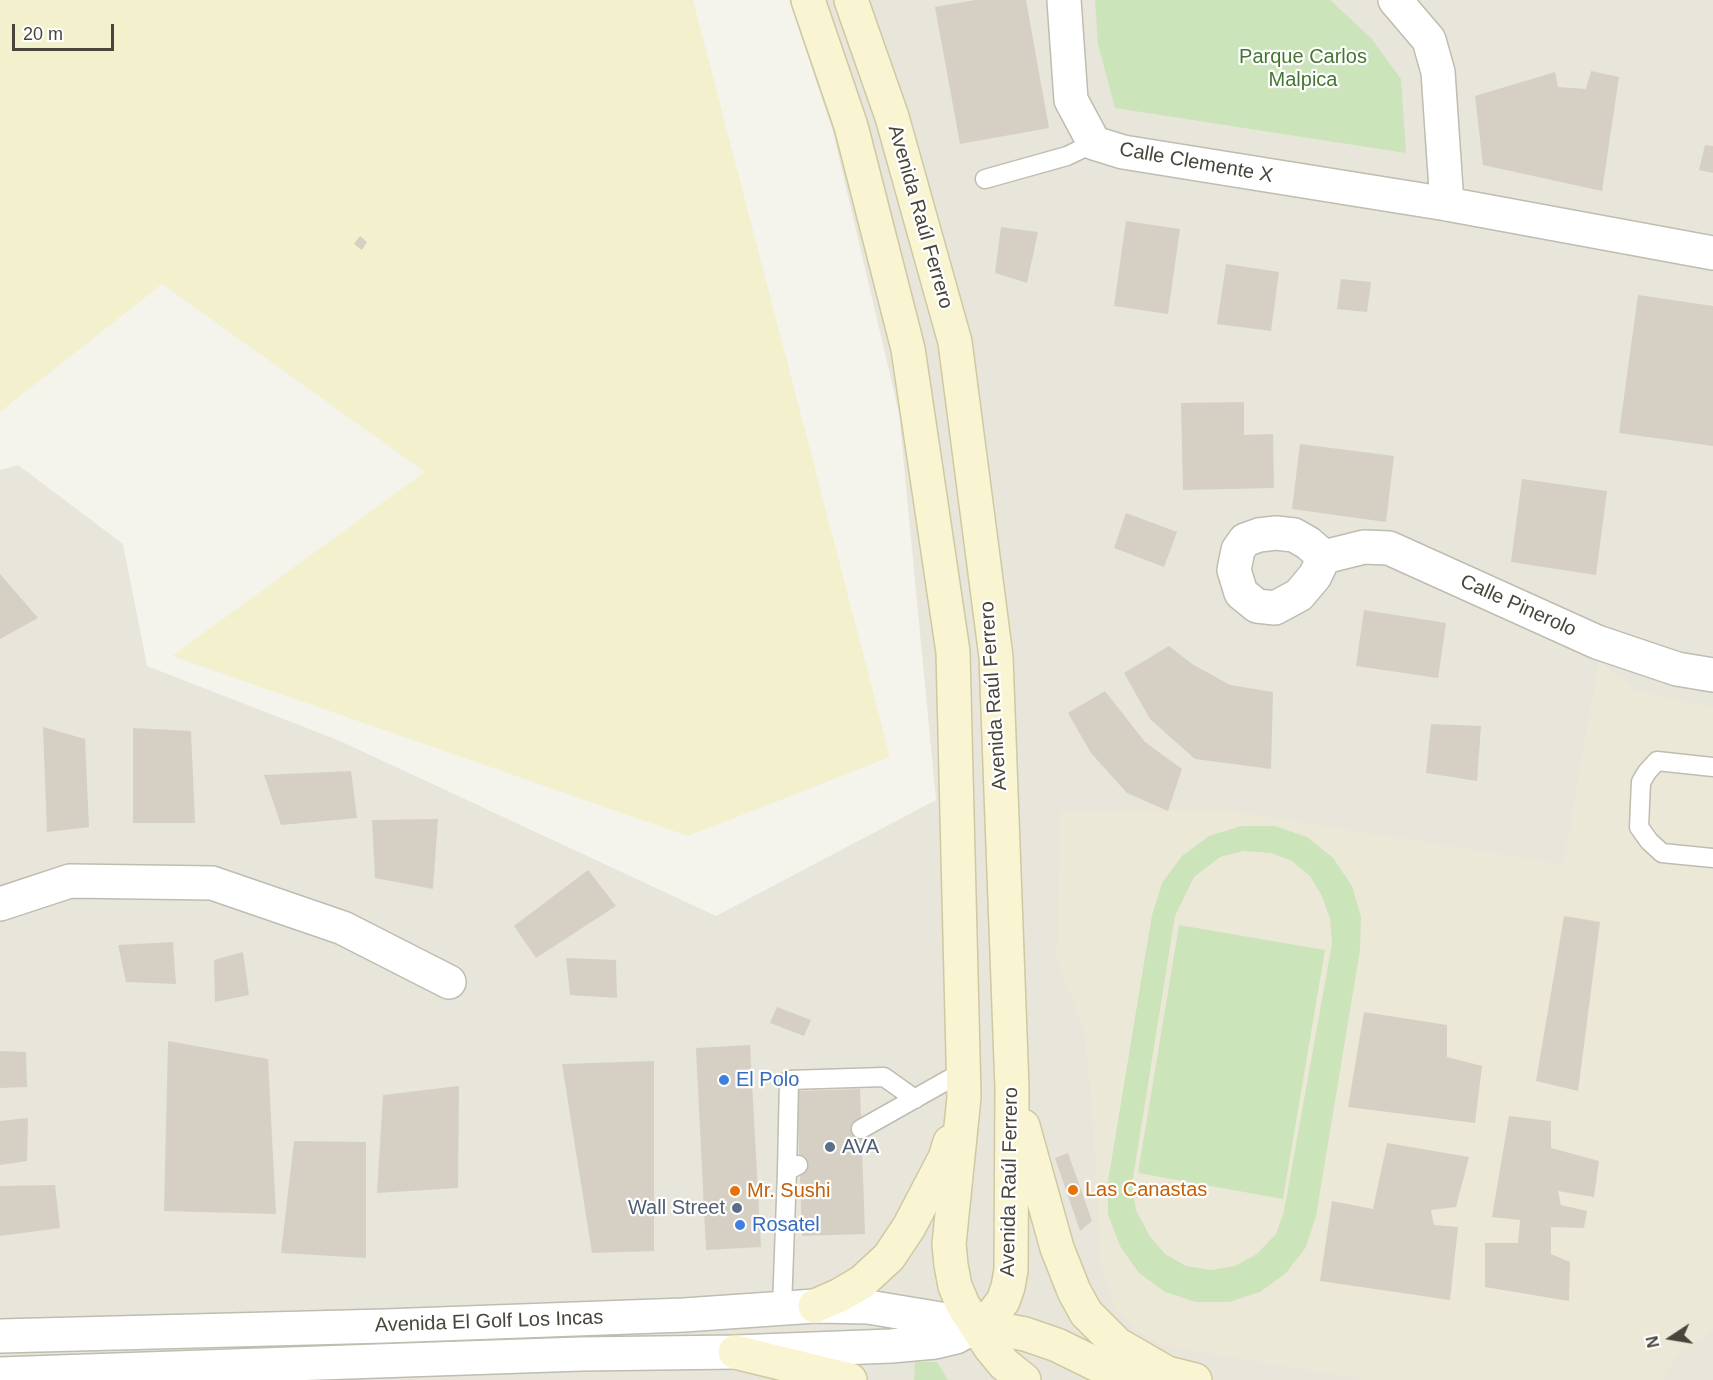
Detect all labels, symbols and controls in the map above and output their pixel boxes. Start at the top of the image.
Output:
scale bar [15,12,117,50]
text: 20 m [23,24,63,44]
park label: Parque Carlos Malpica [1239,45,1367,92]
street label: Avenida Raúl Ferrero [882,123,958,311]
street label: Calle Clemente X [1117,138,1275,188]
street label: Calle Pinerolo [1456,570,1580,642]
street label: Avenida Raúl Ferrero [975,601,1013,791]
place label: El Polo [736,1068,799,1092]
marker: El Polo [717,1073,731,1087]
street label: Avenida Raúl Ferrero [996,1087,1024,1277]
place label: AVA [842,1135,879,1159]
marker: AVA [823,1140,837,1154]
place label: Las Canastas [1085,1178,1207,1202]
place label: Mr. Sushi [747,1179,830,1203]
marker: Las Canastas [1066,1183,1080,1197]
marker: Mr. Sushi [728,1184,742,1198]
place label: Wall Street [628,1196,725,1220]
marker: Wall Street [730,1201,744,1215]
place label: Rosatel [752,1213,820,1237]
marker: Rosatel [733,1218,747,1232]
street label: Avenida El Golf Los Incas [374,1306,604,1338]
north arrow [1641,1308,1701,1368]
text: N [1643,1334,1662,1349]

